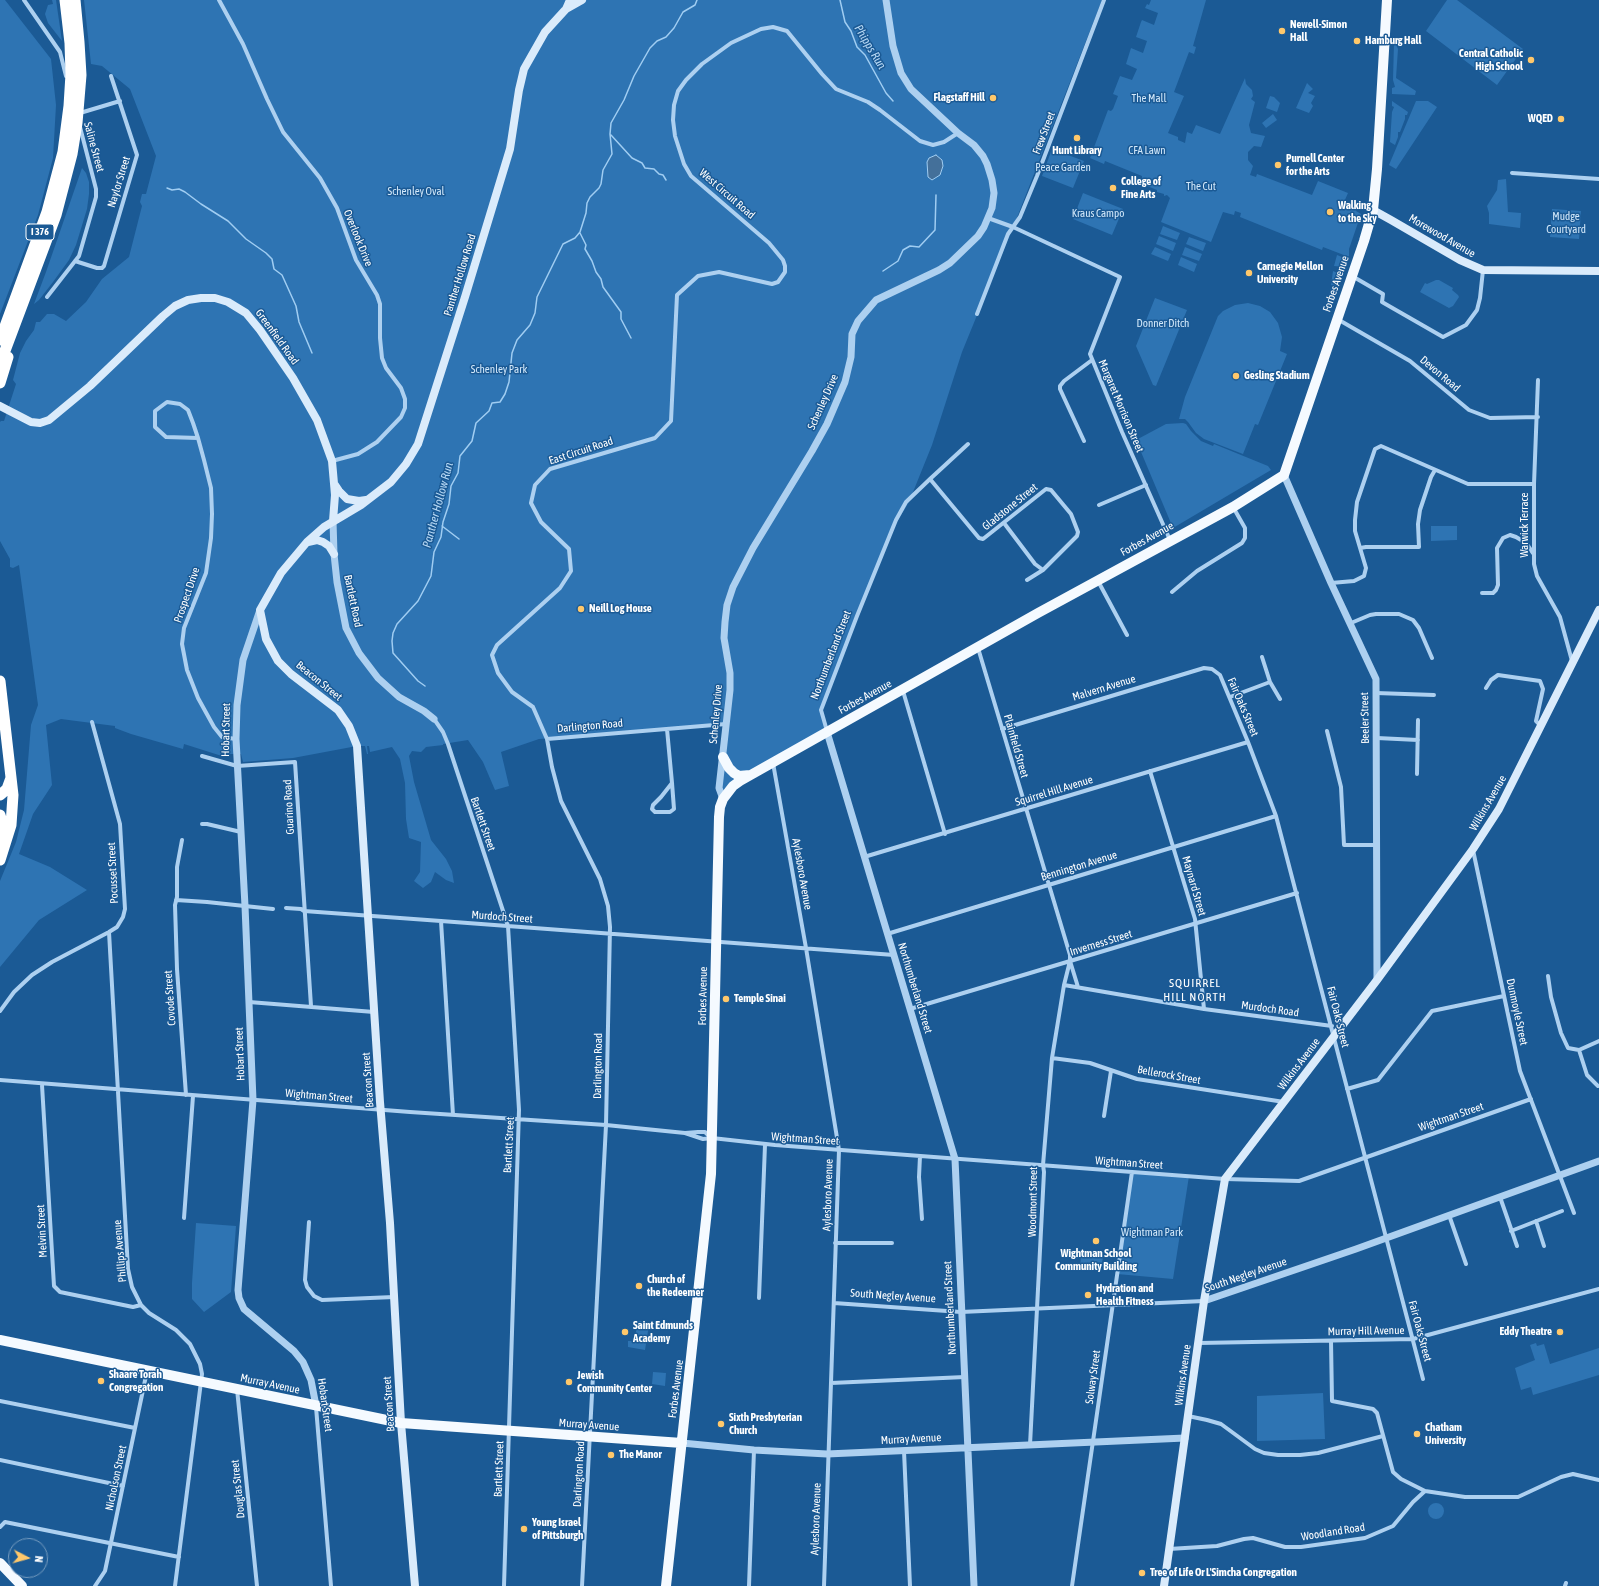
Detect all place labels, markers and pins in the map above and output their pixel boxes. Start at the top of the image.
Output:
place label: Newell-Simon Hall [1290,18,1347,44]
marker: Newell-Simon Hall [1277,26,1287,36]
place label: Hamburg Hall [1365,34,1421,48]
marker: Hamburg Hall [1352,36,1362,46]
place label: Central Catholic High School [1459,47,1523,73]
marker: Central Catholic High School [1526,55,1536,65]
place label: Flagstaff Hill [933,91,985,105]
marker: Flagstaff Hill [988,93,998,103]
place label: WQED [1528,112,1553,126]
marker: WQED [1556,114,1566,124]
marker: Hunt Library [1072,133,1082,143]
place label: Hunt Library [1052,144,1102,158]
place label: Purnell Center for the Arts [1286,152,1344,178]
marker: Purnell Center for the Arts [1273,160,1283,170]
place label: College of Fine Arts [1121,175,1161,201]
marker: College of Fine Arts [1108,183,1118,193]
place label: Walking to the Sky [1338,199,1377,225]
marker: Walking to the Sky [1325,207,1335,217]
place label: Carnegie Mellon University [1257,260,1323,286]
marker: Carnegie Mellon University [1244,268,1254,278]
place label: Gesling Stadium [1244,369,1310,383]
marker: Gesling Stadium [1231,371,1241,381]
place label: Neill Log House [589,602,652,616]
marker: Neill Log House [576,604,586,614]
place label: Temple Sinai [734,992,786,1006]
marker: Temple Sinai [721,994,731,1004]
marker: Wightman School Community Building [1091,1236,1101,1246]
place label: Wightman School Community Building [1055,1247,1137,1273]
place label: Church of the Redeemer [647,1273,704,1299]
marker: Church of the Redeemer [634,1281,644,1291]
place label: Hydration and Health Fitness [1096,1282,1154,1308]
marker: Hydration and Health Fitness [1083,1290,1093,1300]
place label: Saint Edmunds Academy [633,1319,693,1345]
place label: Eddy Theatre [1499,1325,1552,1339]
marker: Saint Edmunds Academy [620,1327,630,1337]
marker: Eddy Theatre [1555,1327,1565,1337]
place label: Shaare Torah Congregation [109,1368,163,1394]
place label: Jewish Community Center [577,1369,652,1395]
marker: Shaare Torah Congregation [96,1376,106,1386]
marker: Jewish Community Center [564,1377,574,1387]
place label: Sixth Presbyterian Church [729,1411,802,1437]
marker: Sixth Presbyterian Church [716,1419,726,1429]
place label: Chatham University [1425,1421,1466,1447]
marker: Chatham University [1412,1429,1422,1439]
place label: The Manor [619,1448,662,1462]
marker: The Manor [606,1450,616,1460]
place label: Young Israel of Pittsburgh [532,1516,583,1542]
marker: Young Israel of Pittsburgh [519,1524,529,1534]
place label: Tree of Life Or L'Simcha Congregation [1150,1566,1297,1580]
marker: Tree of Life Or L'Simcha Congregation [1137,1568,1147,1578]

